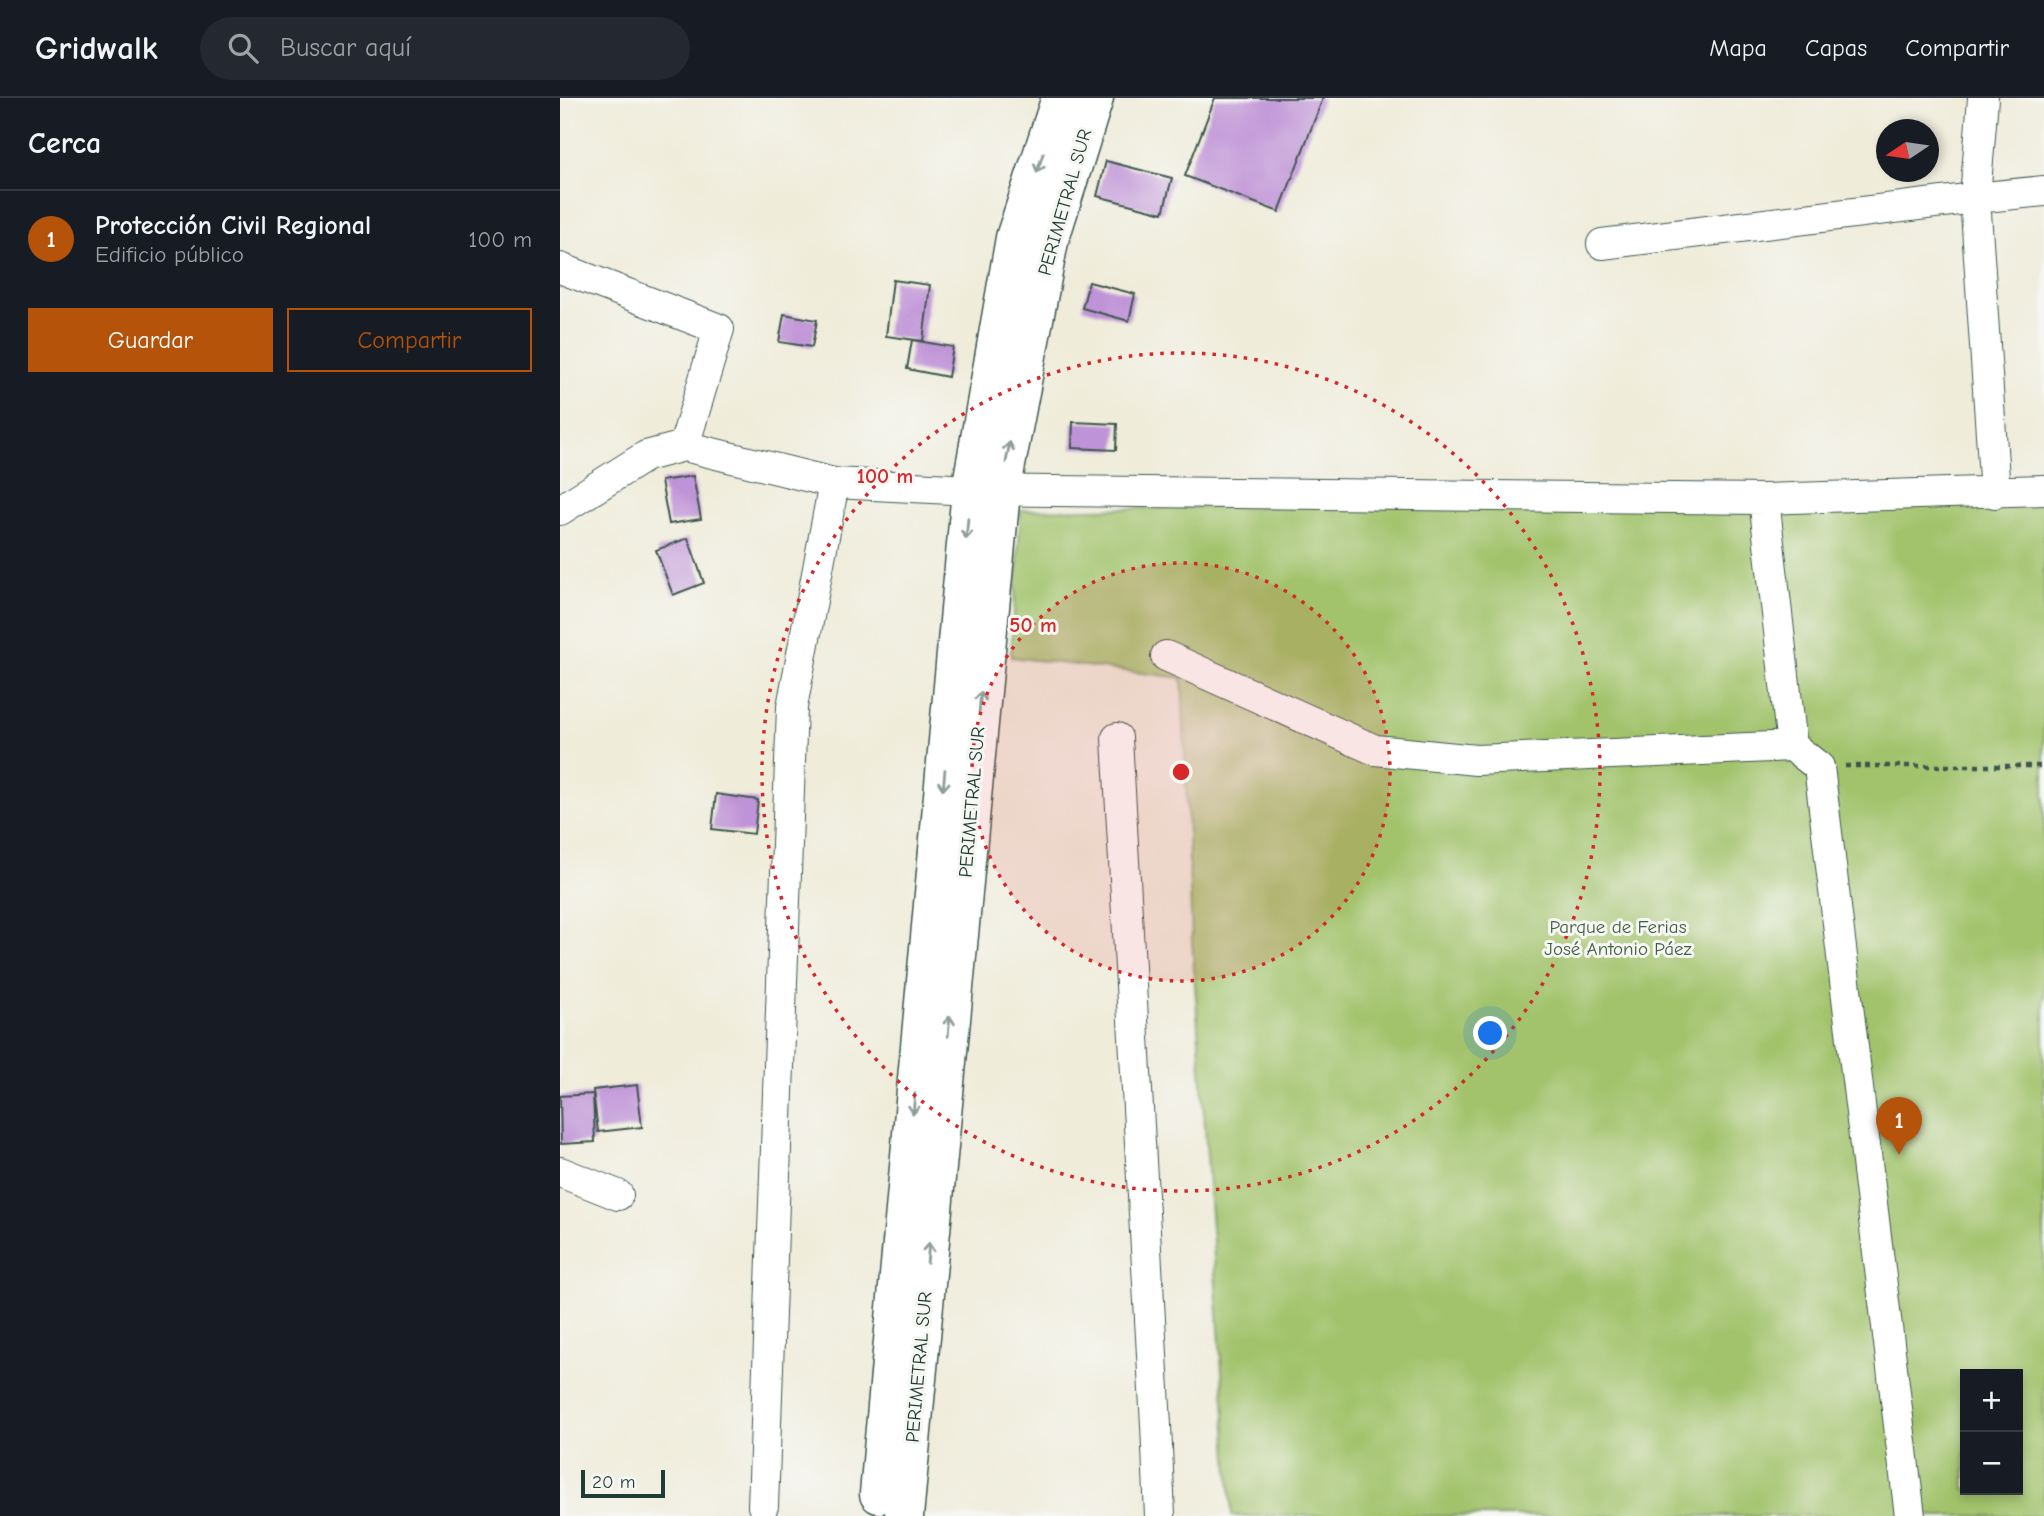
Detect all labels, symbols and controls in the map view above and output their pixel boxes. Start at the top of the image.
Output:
search box [200,17,690,80]
text: Gridwalk [35,29,158,67]
icon: search [224,29,262,67]
text: Buscar aquí [280,33,411,63]
text: Mapa [1709,34,1767,62]
text: Capas [1805,34,1867,62]
text: Compartir [1905,34,2009,62]
north arrow [1876,119,1939,182]
text: Cerca [28,126,101,161]
street label: PERIMETRAL SUR [1034,127,1096,278]
one-way arrow [1033,151,1045,173]
text: Protección Civil Regional [95,211,371,241]
text: 1 [46,226,56,253]
text: 100 m [468,226,532,253]
text: Edificio público [95,241,244,268]
button: Guardar [28,308,273,372]
button: Compartir [287,308,532,372]
one-way arrow [1002,441,1015,464]
text: 100 m [857,464,913,488]
one-way arrow [960,517,973,540]
text: 50 m [1009,613,1057,637]
one-way arrow [974,692,987,714]
street label: PERIMETRAL SUR [954,726,990,878]
centre of rings [1169,760,1193,784]
one-way arrow [937,768,950,791]
park label: Parque de Ferias José Antonio Páez [1544,916,1692,960]
one-way arrow [943,1016,956,1038]
your location [1473,1016,1507,1050]
one-way arrow [907,1092,920,1115]
pin: 1 [1876,1097,1922,1155]
one-way arrow [922,1242,935,1265]
street label: PERIMETRAL SUR [901,1291,937,1443]
map controls [1960,1369,2023,1495]
button: + [1960,1369,2023,1432]
button: − [1960,1432,2023,1495]
scale bar [581,1467,665,1499]
text: 20 m [592,1471,636,1493]

